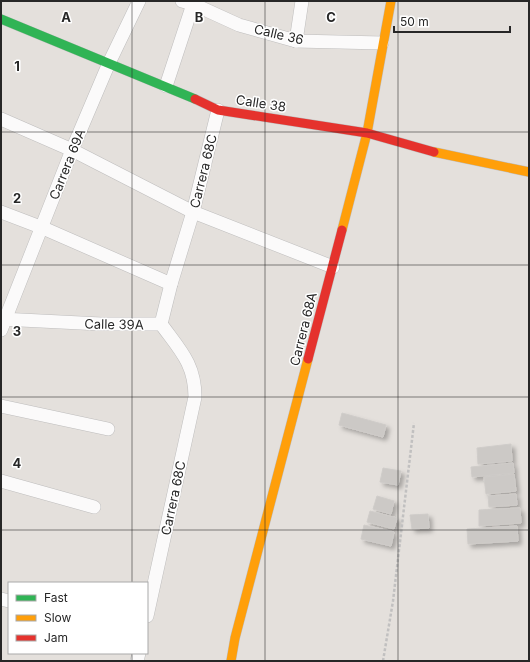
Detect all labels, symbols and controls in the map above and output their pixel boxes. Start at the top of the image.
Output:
scale bar [394,8,510,34]
text: A [61,9,71,25]
text: B [195,9,204,25]
text: C [326,9,336,25]
text: 50 m [400,14,429,29]
street label: Calle 36 [253,21,305,47]
text: 1 [14,58,20,74]
street label: Calle 38 [235,91,287,115]
street label: Carrera 69A [46,126,88,202]
street label: Carrera 68C [186,132,220,210]
text: 2 [13,190,21,206]
street label: Carrera 68A [286,291,320,367]
street label: Calle 39A [84,315,144,333]
text: 3 [13,323,21,339]
text: 4 [13,455,22,471]
street label: Carrera 68C [157,459,189,537]
legend [8,582,148,654]
text: Fast [44,590,68,605]
text: Slow [44,610,72,625]
text: Jam [44,630,68,645]

